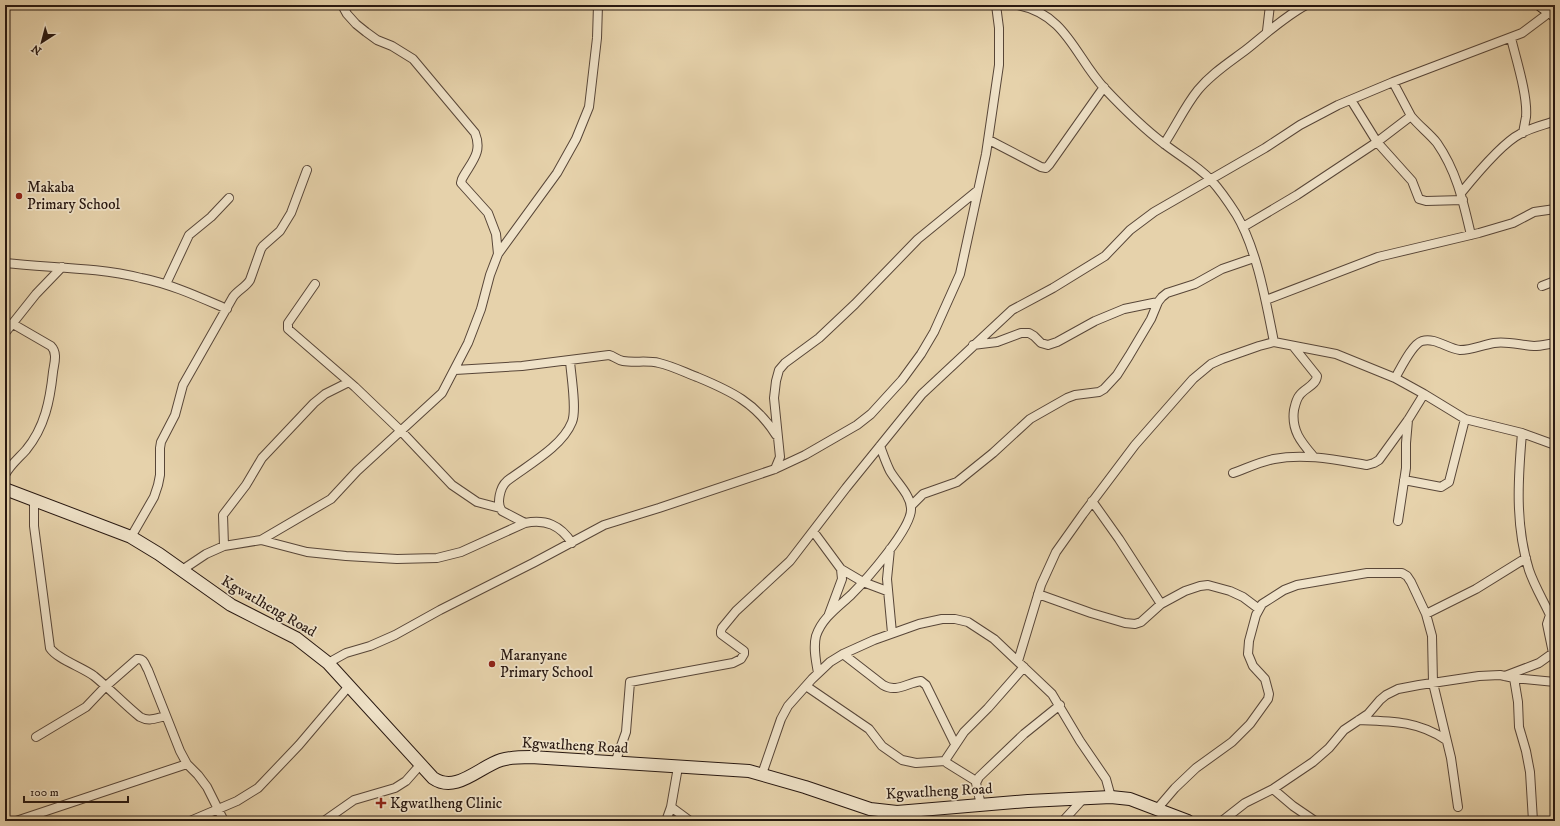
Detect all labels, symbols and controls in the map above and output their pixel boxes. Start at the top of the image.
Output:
north arrow [22,22,62,62]
text: N [29,41,44,58]
place label: Makaba Primary School [27,178,120,214]
marker: Makaba Primary School [14,191,24,201]
street label: Kgwatlheng Road [218,571,320,642]
place label: Maranyane Primary School [500,646,593,682]
marker: Maranyane Primary School [487,659,497,669]
street label: Kgwatlheng Road [521,733,629,758]
scale bar [24,778,128,804]
street label: Kgwatlheng Road [885,779,993,804]
text: 100 m [30,785,59,800]
place label: Kgwatlheng Clinic [390,794,503,813]
marker: Kgwatlheng Clinic [375,797,387,809]

